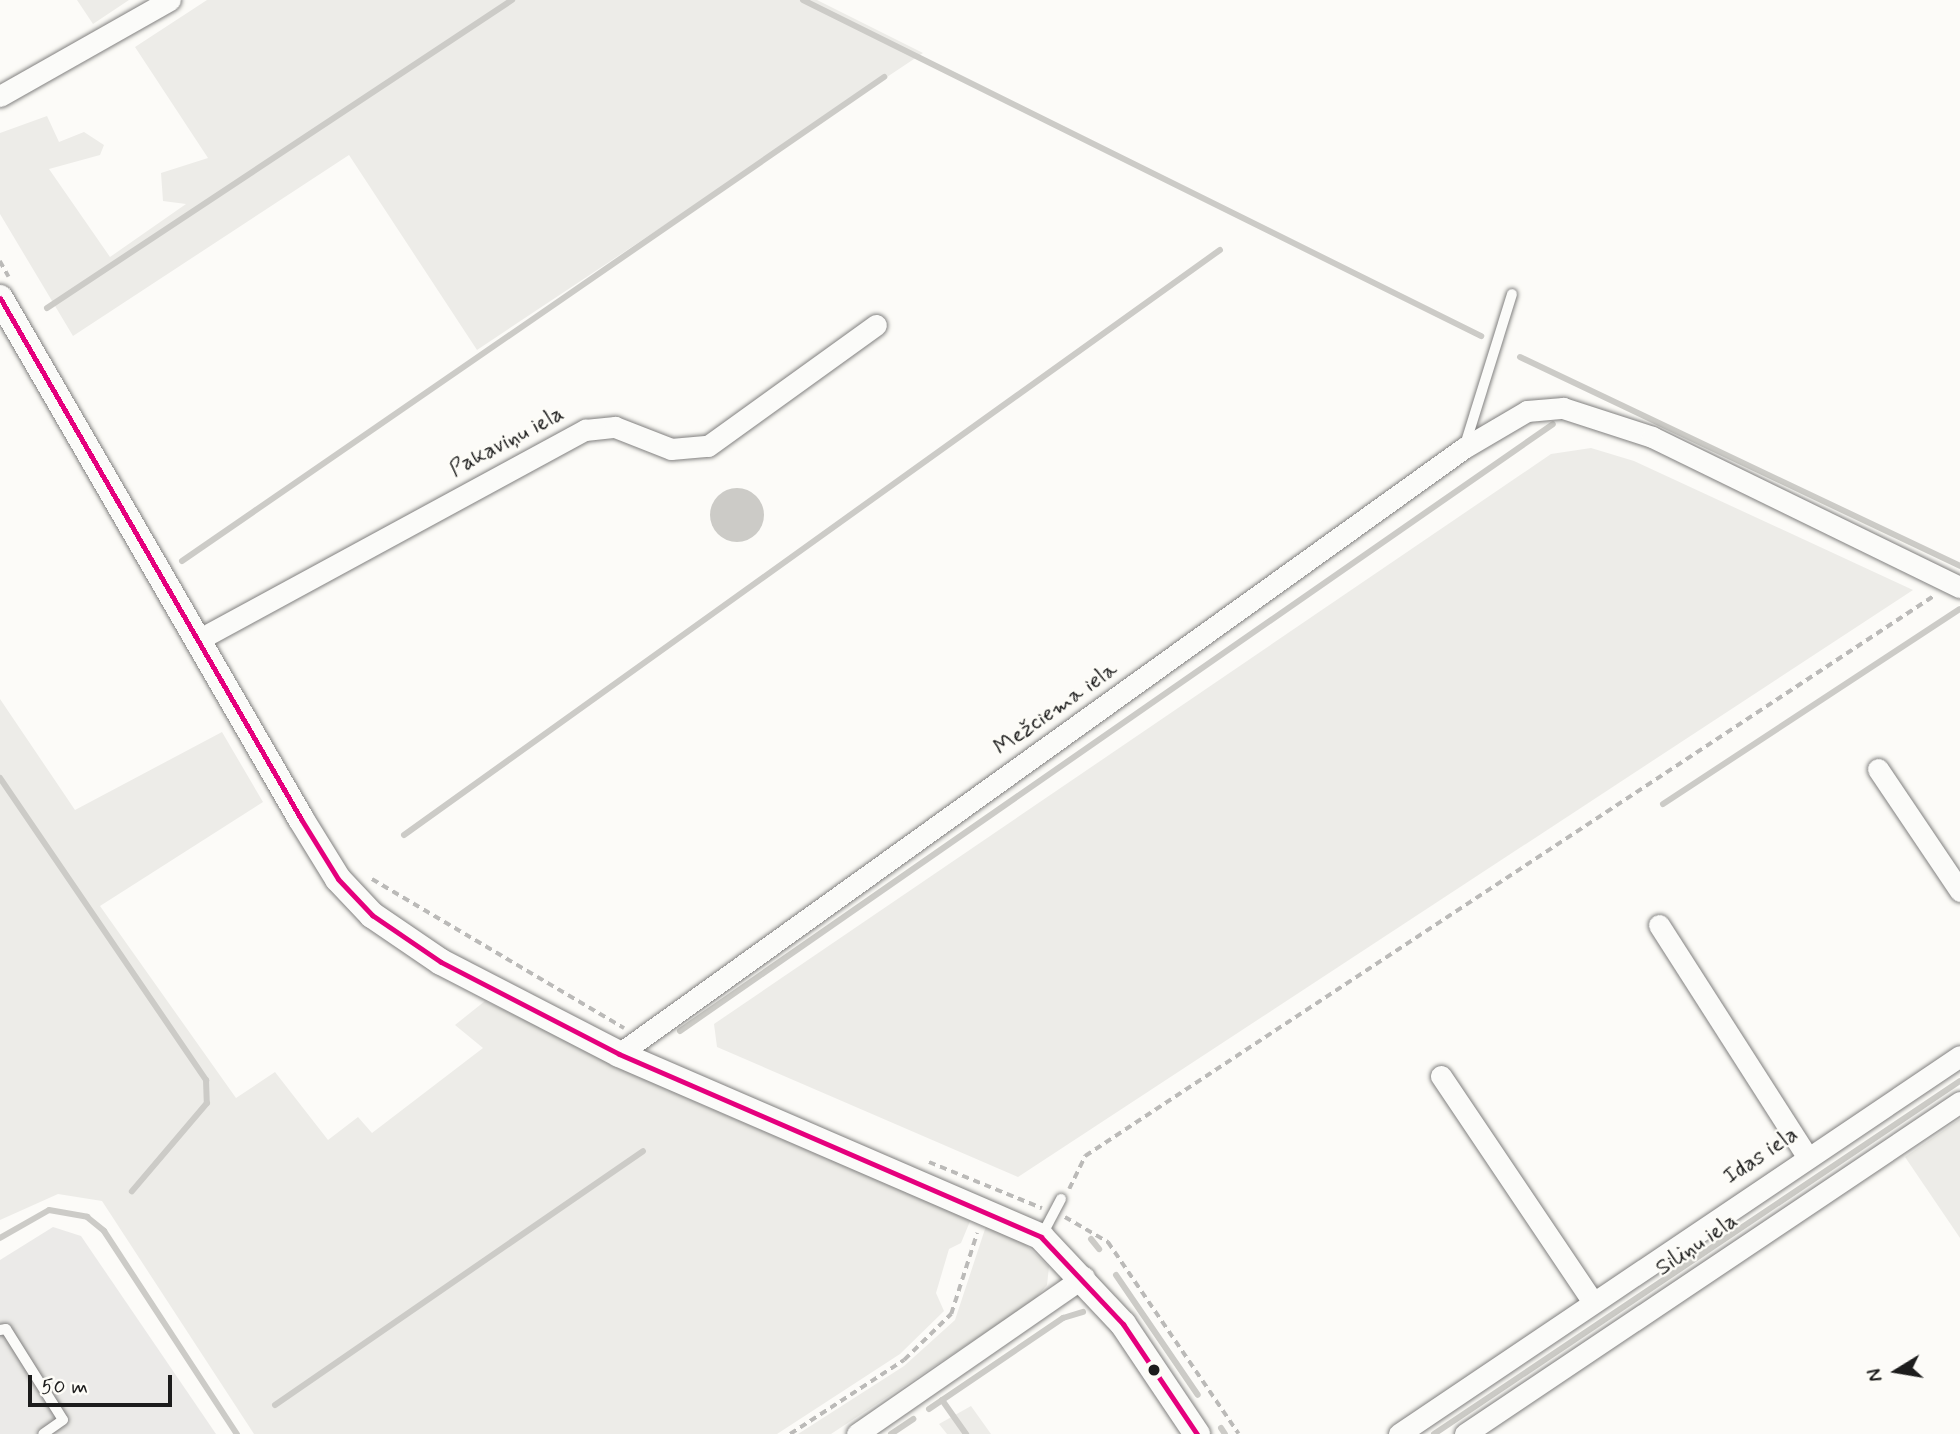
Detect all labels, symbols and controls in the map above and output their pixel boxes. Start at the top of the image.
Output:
street label: Pakaviņu iela [444,400,570,484]
street label: Mežciema iela [989,656,1123,762]
street label: Idas iela [1718,1121,1804,1191]
street label: Siliņu iela [1650,1207,1744,1283]
north arrow [1862,1336,1932,1406]
scale bar [32,1360,175,1404]
unlabelled marker [1147,1363,1161,1377]
text: N [1862,1367,1889,1384]
text: 50 m [41,1373,88,1401]

